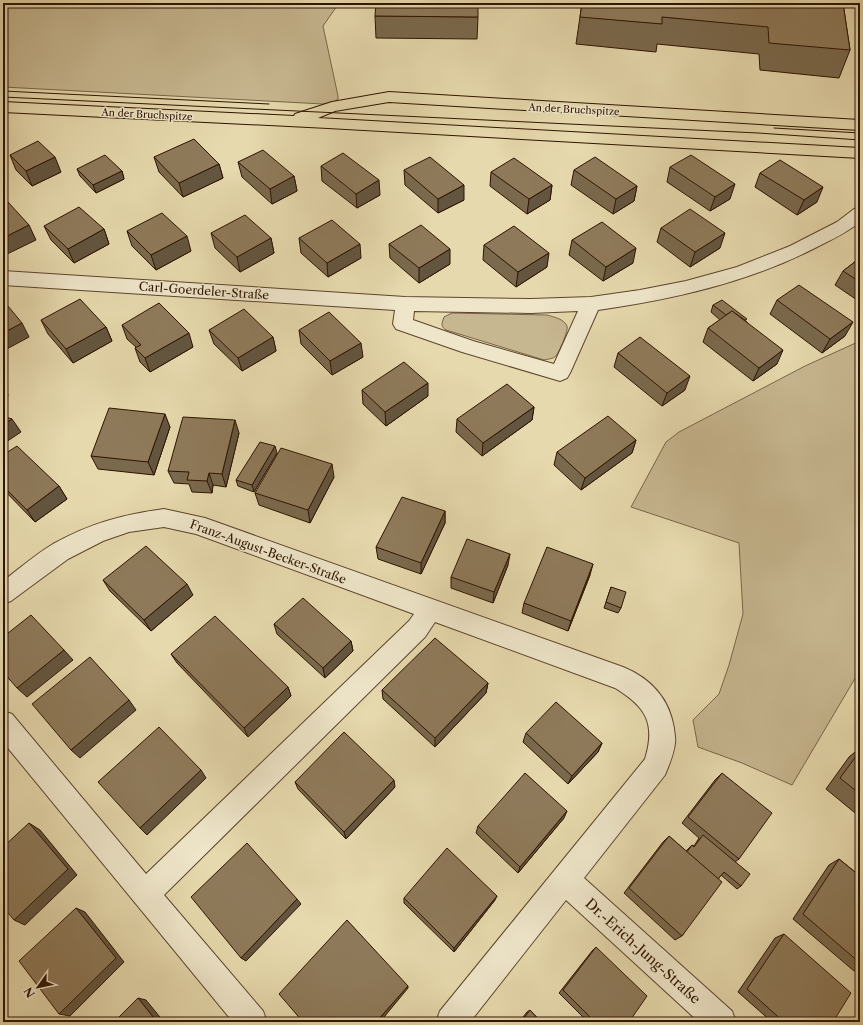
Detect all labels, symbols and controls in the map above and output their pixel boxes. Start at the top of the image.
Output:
street label: An der Bruchspitze [527,101,620,118]
street label: An der Bruchspitze [100,106,193,123]
street label: Carl-Goerdeler-Straße [138,278,270,303]
street label: Franz-August-Becker-Straße [188,516,349,587]
street label: Dr.-Erich-Jung-Straße [581,894,705,1008]
north arrow [18,967,58,1007]
text: N [21,984,38,1000]

